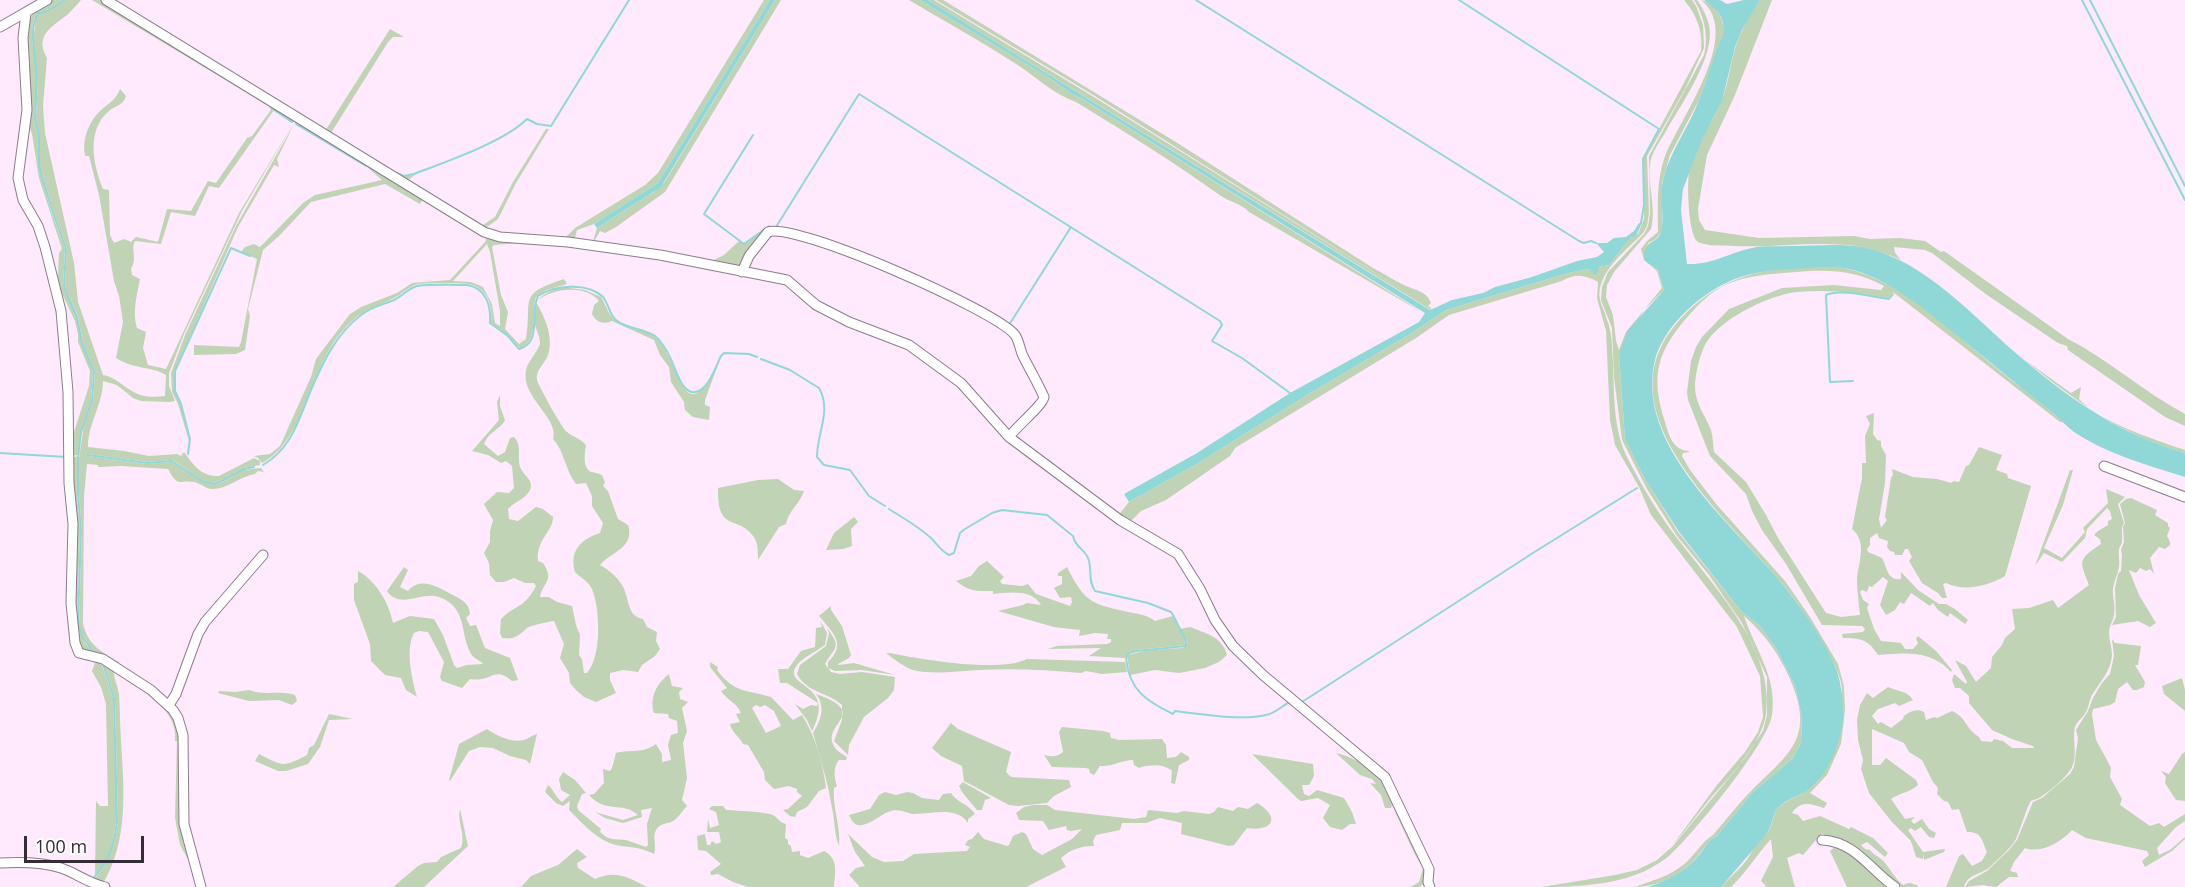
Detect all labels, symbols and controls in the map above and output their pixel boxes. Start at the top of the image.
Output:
scale bar [27,824,147,862]
text: 100 m [35,834,87,858]

